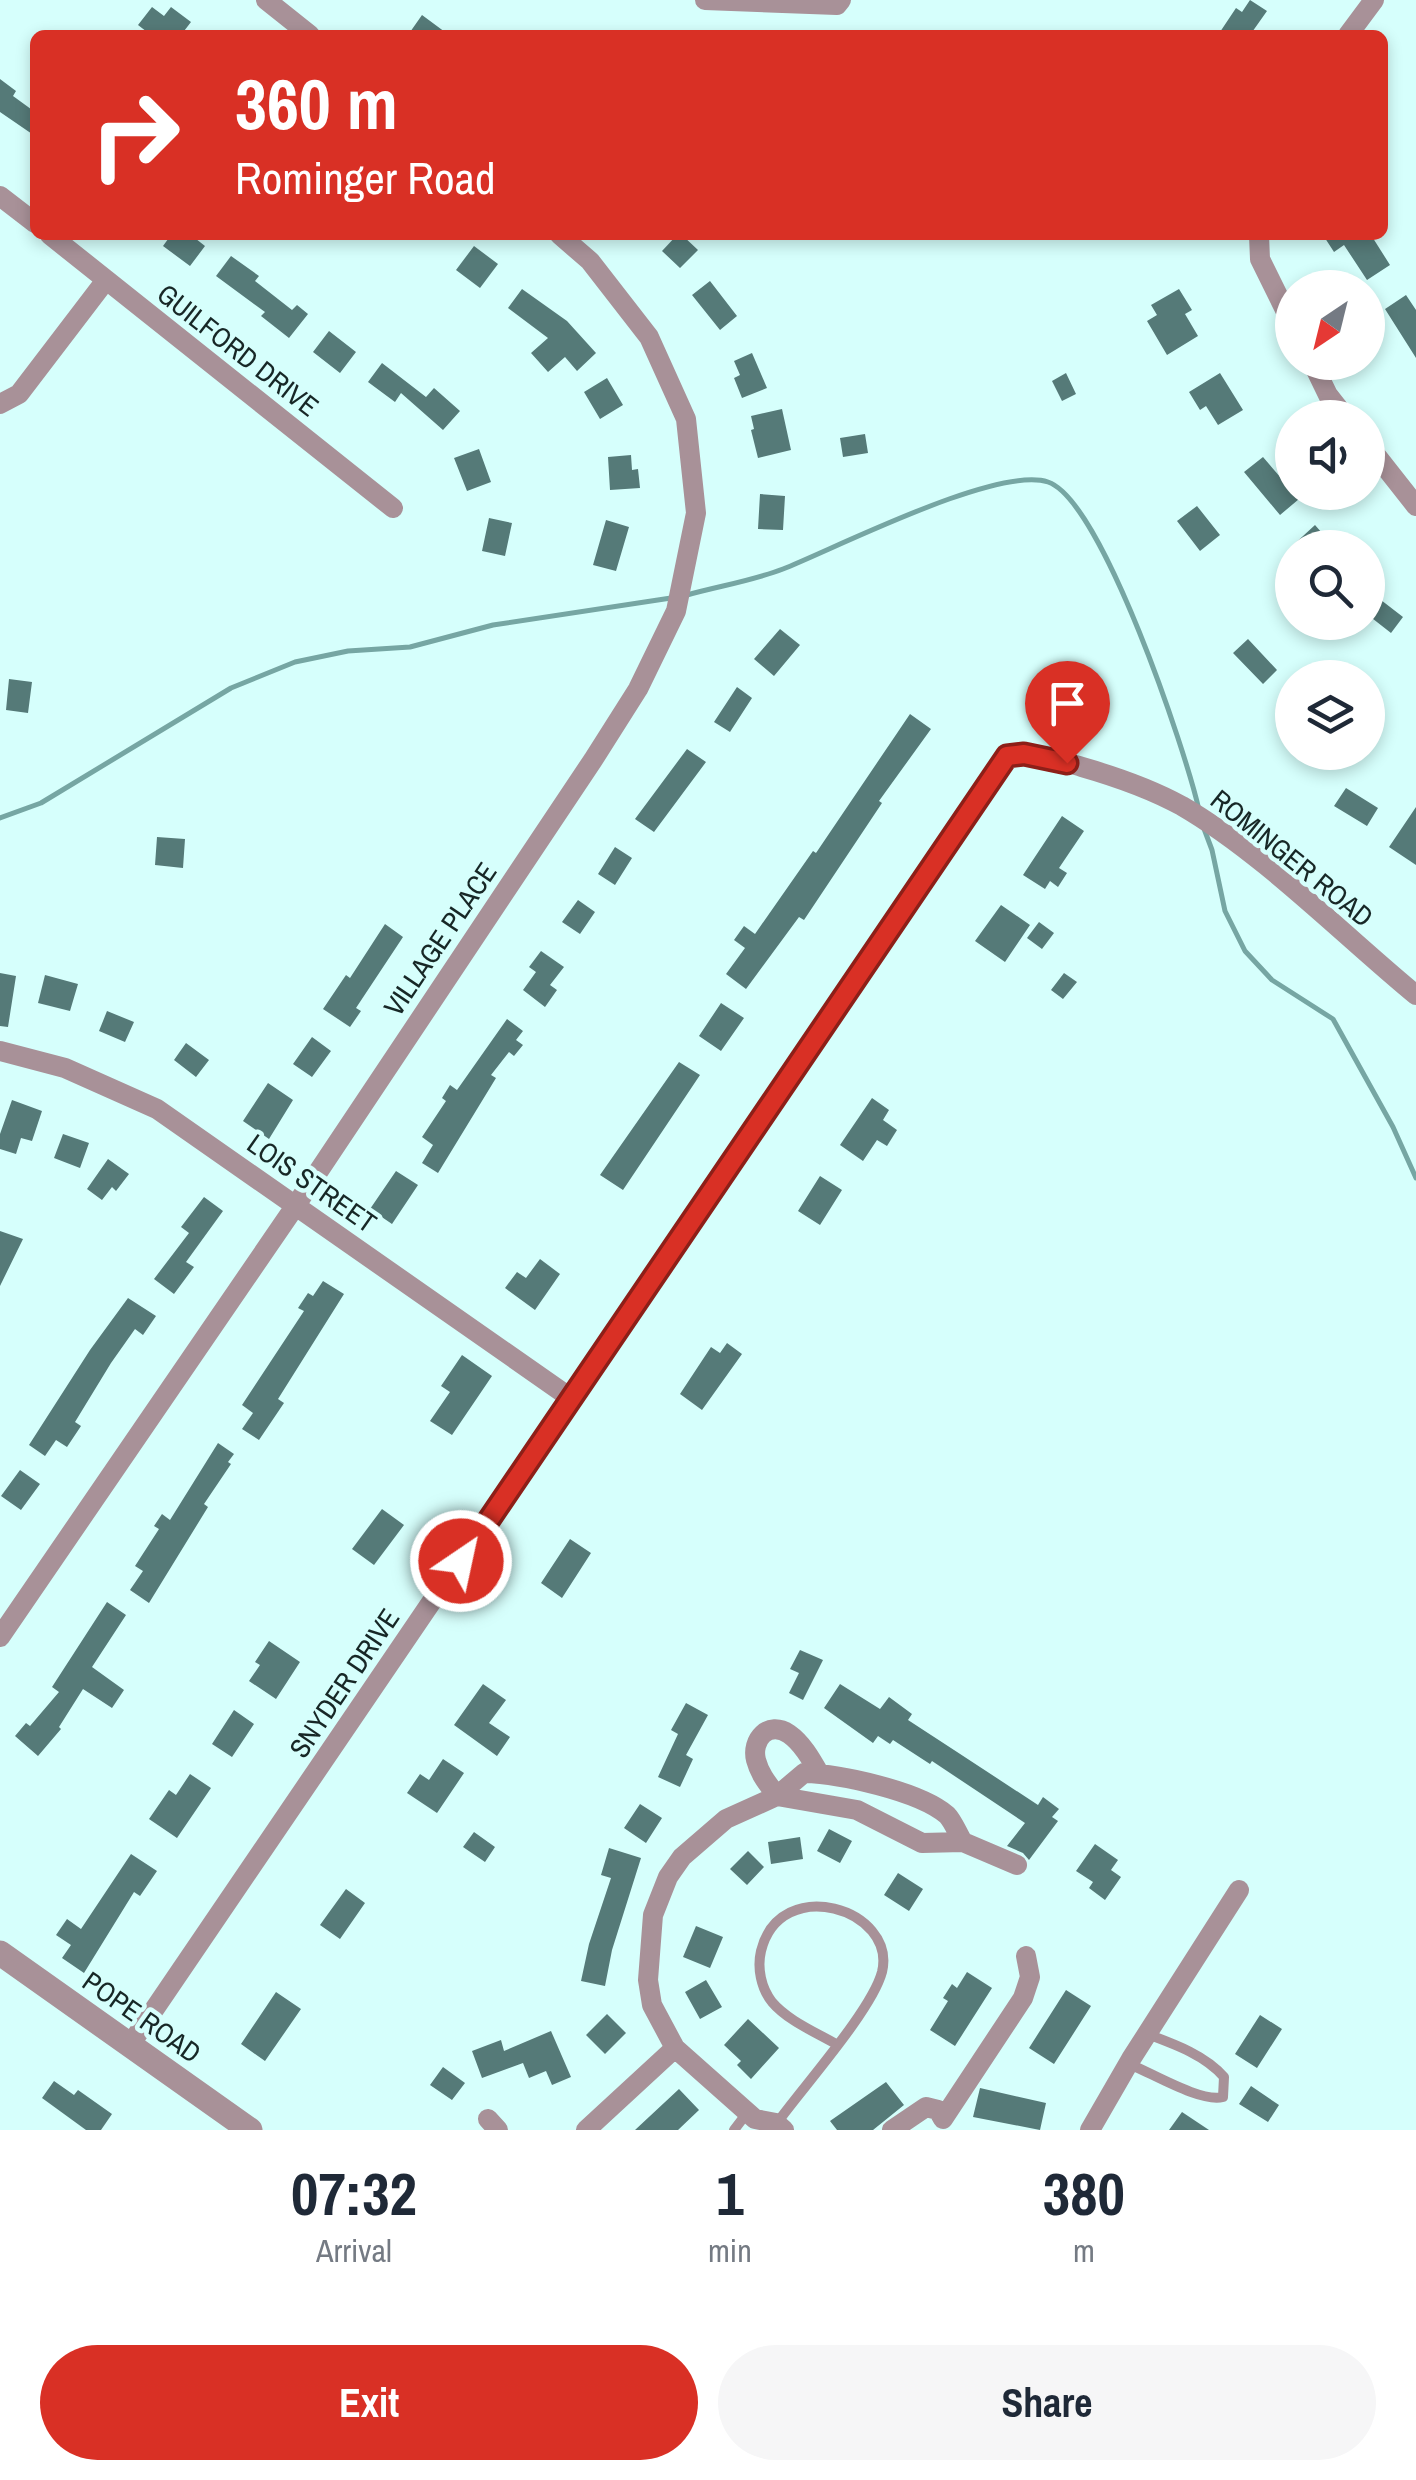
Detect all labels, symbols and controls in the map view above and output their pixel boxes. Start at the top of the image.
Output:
text: 360 m [235,57,398,151]
icon: right [70,70,200,200]
text: Rominger Road [235,147,495,208]
north arrow [1275,270,1385,380]
map controls [1275,270,1385,770]
street label: GUILFORD DRIVE [149,275,327,425]
button: sound [1275,400,1385,510]
button: search [1275,530,1385,640]
button: layers [1275,660,1385,770]
pin [1025,661,1110,764]
icon: arrive [1040,676,1095,731]
street label: ROMINGER ROAD [1203,781,1381,935]
street label: VILLAGE PLACE [375,855,505,1023]
street label: LOIS STREET [240,1125,384,1241]
position arrow [409,1509,513,1613]
street label: SNYDER DRIVE [280,1601,408,1765]
street label: POPE ROAD [75,1962,209,2072]
text: 07:32 [291,2153,417,2234]
text: 1 [716,2153,744,2234]
text: 380 [1043,2153,1125,2234]
text: Arrival [316,2229,392,2272]
text: min [708,2229,752,2272]
text: m [1073,2229,1095,2272]
button: Exit [40,2345,698,2460]
button: Share [718,2345,1376,2460]

